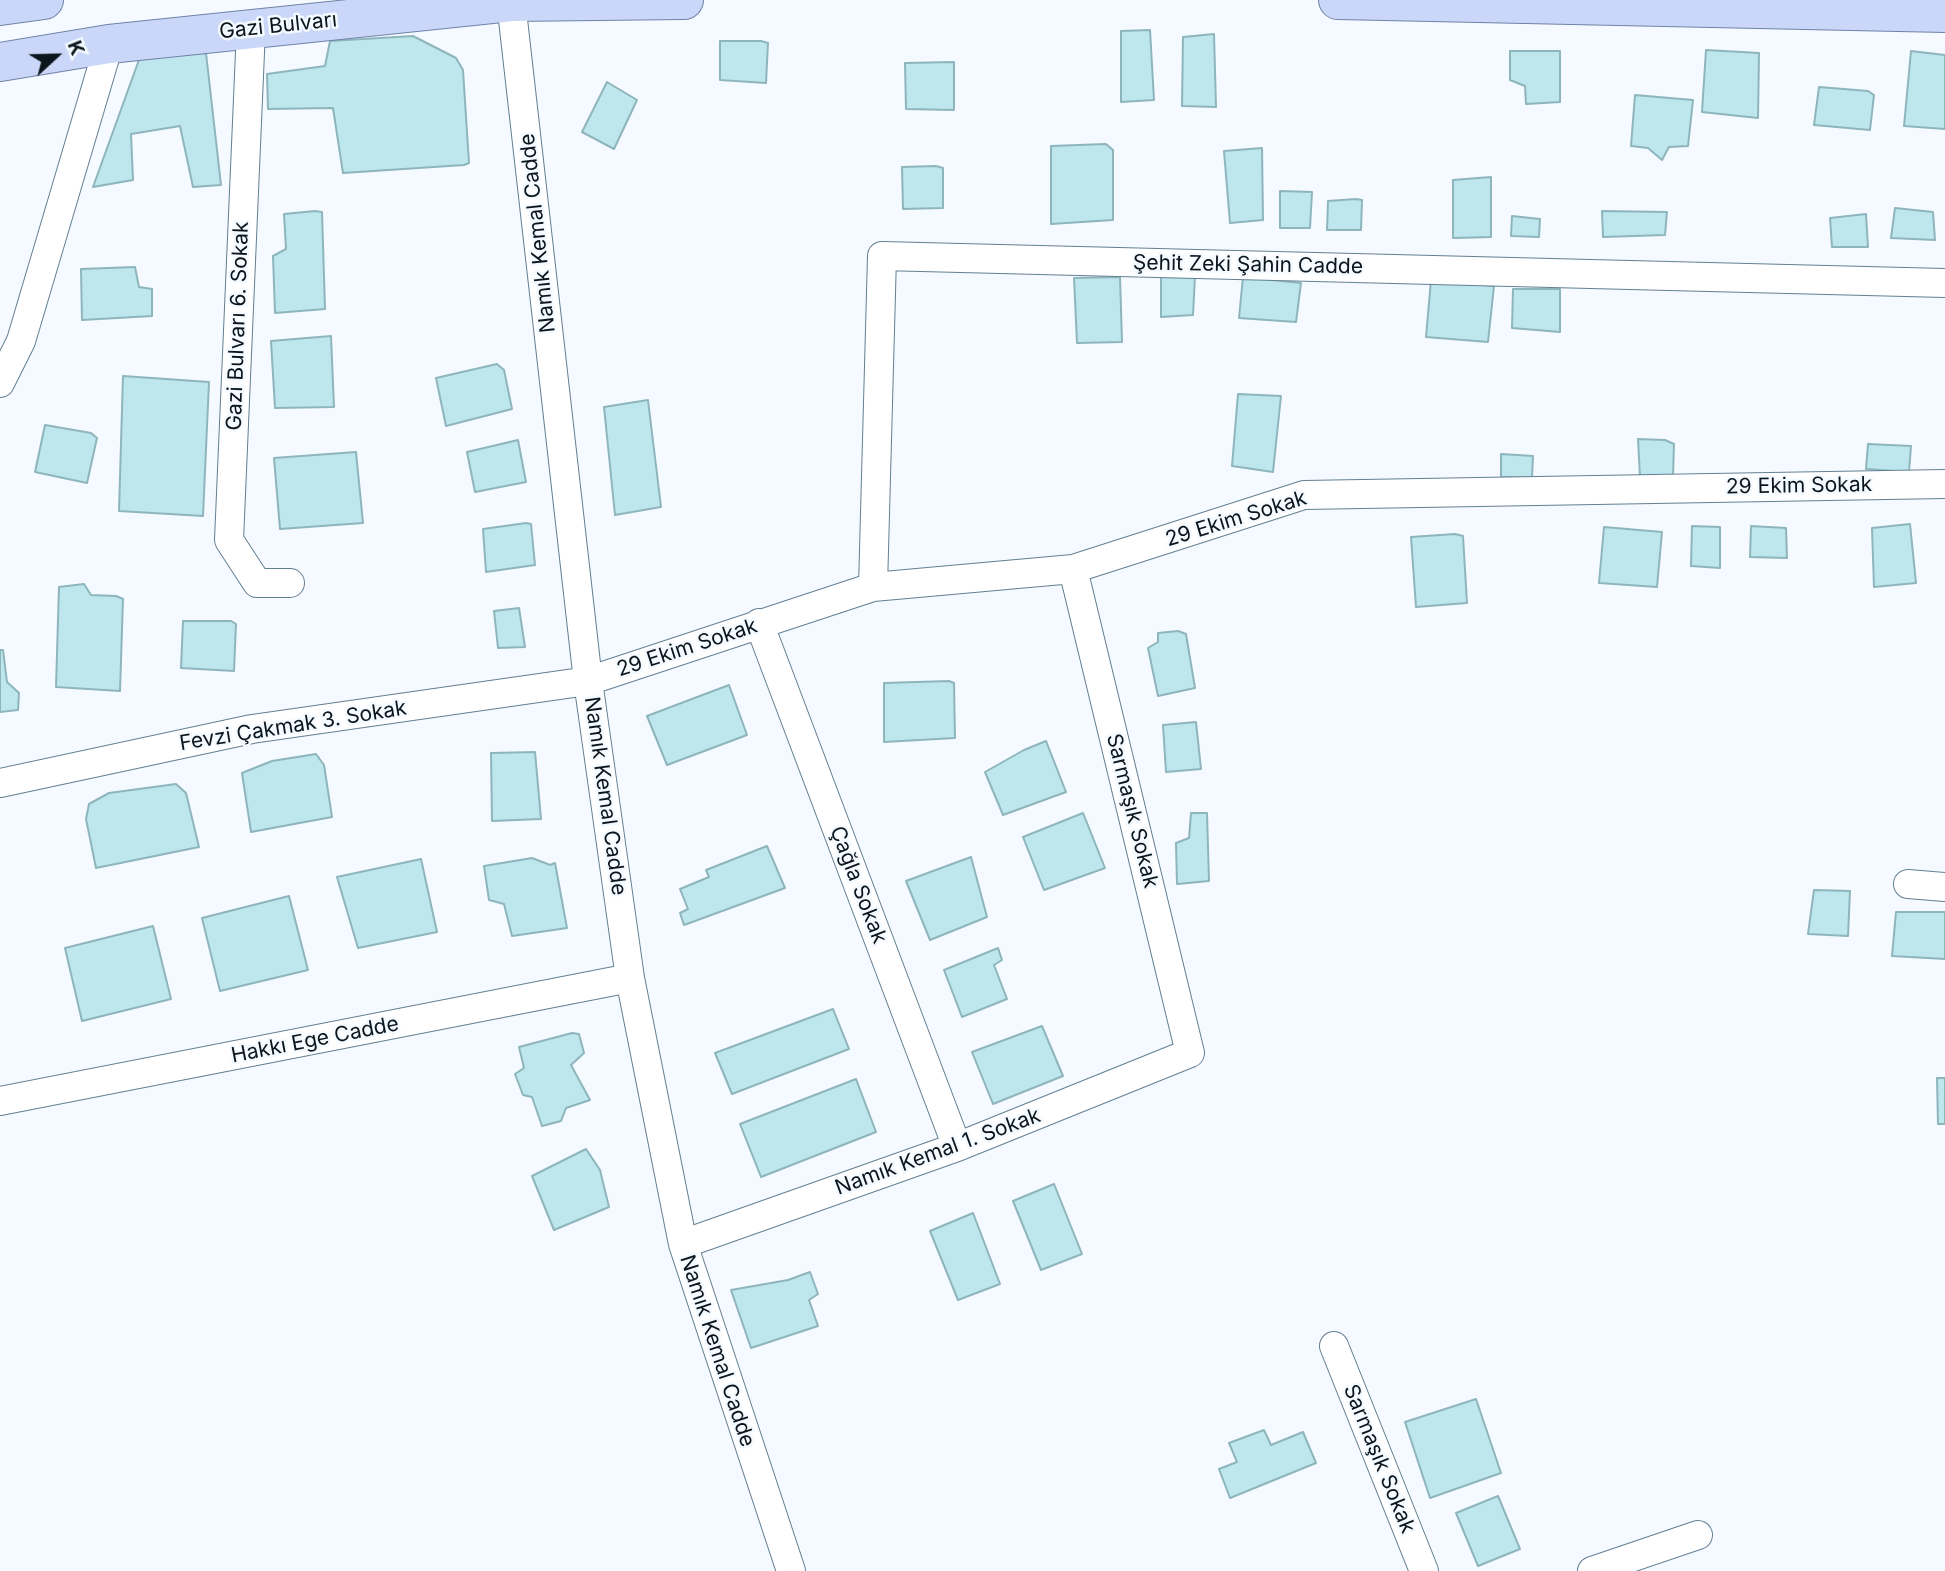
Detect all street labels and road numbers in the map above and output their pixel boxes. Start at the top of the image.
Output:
street label: Gazi Bulvarı [218,7,338,45]
street label: Namık Kemal Cadde [515,132,561,334]
street label: Gazi Bulvarı 6. Sokak [222,221,254,431]
street label: Şehit Zeki Şahin Cadde [1133,250,1363,280]
street label: 29 Ekim Sokak [1726,472,1872,500]
street label: 29 Ekim Sokak [1162,486,1310,552]
street label: 29 Ekim Sokak [614,613,760,683]
street label: Namık Kemal Cadde [579,695,631,897]
street label: Fevzi Çakmak 3. Sokak [178,696,408,756]
street label: Sarmaşık Sokak [1101,731,1163,891]
street label: Çağla Sokak [824,823,892,947]
street label: Hakkı Ege Cadde [229,1011,401,1069]
street label: Namık Kemal 1. Sokak [832,1103,1044,1201]
street label: Namık Kemal Cadde [674,1252,760,1450]
street label: Sarmaşık Sokak [1338,1381,1420,1537]

